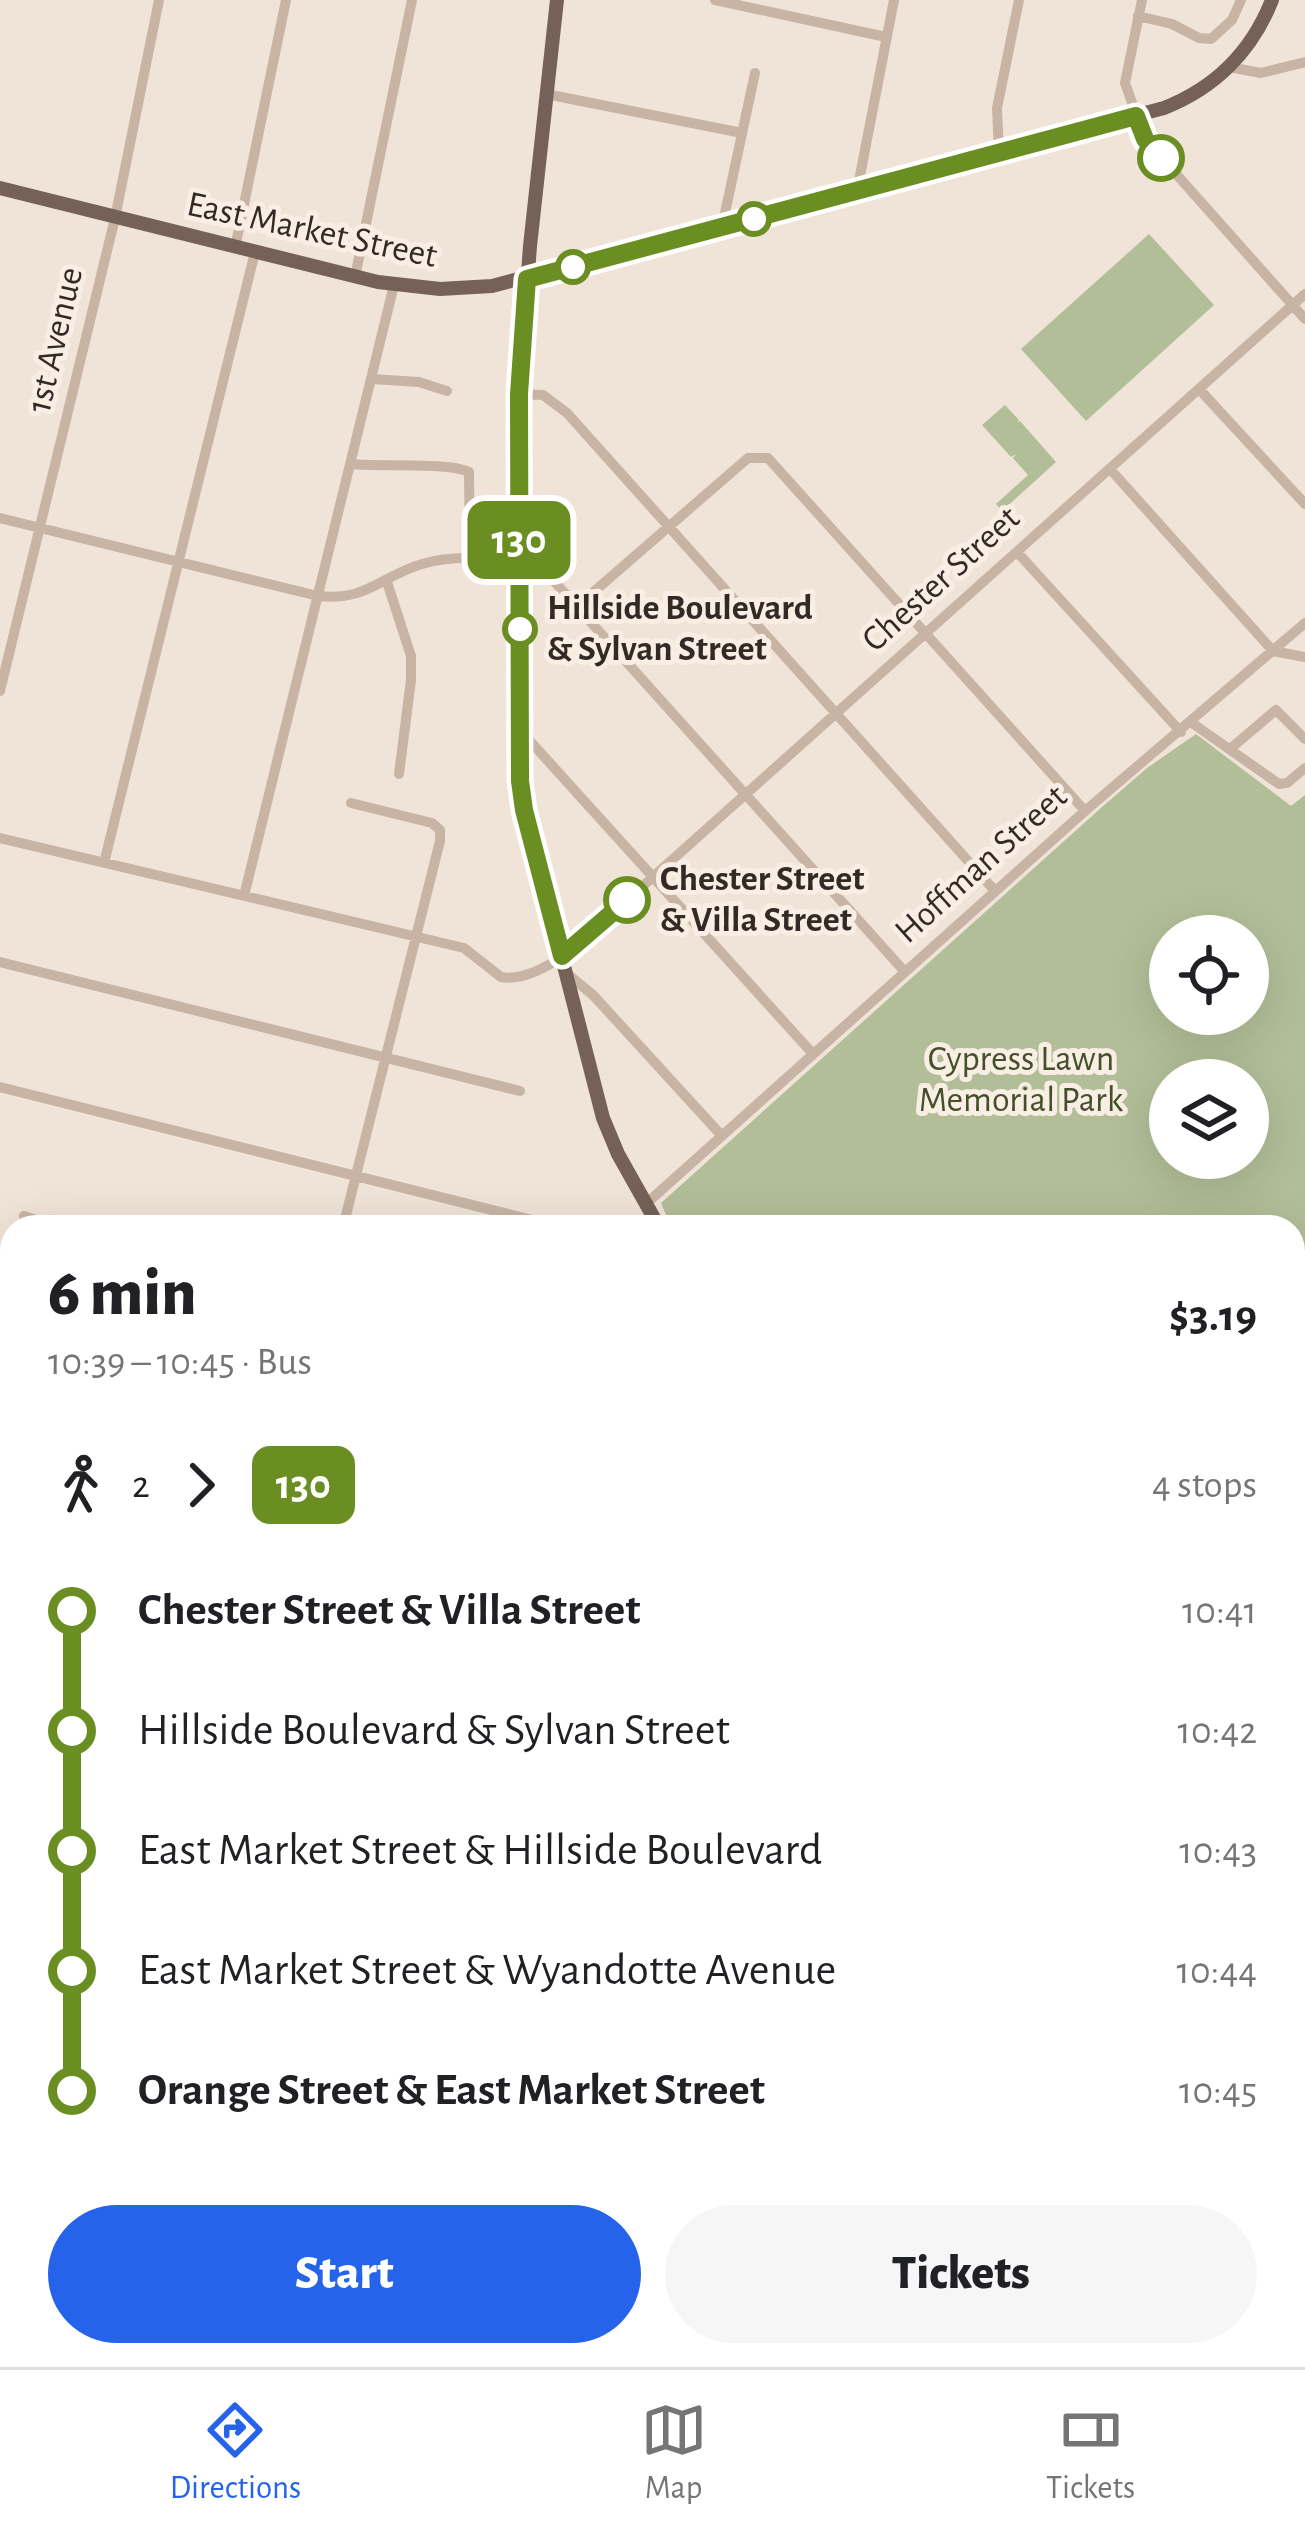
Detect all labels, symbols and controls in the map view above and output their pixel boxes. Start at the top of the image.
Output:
unlabelled marker [1139,136,1183,180]
street label: East Market Street [184,186,441,274]
unlabelled marker [738,203,770,235]
unlabelled marker [557,251,589,283]
street label: 1st Avenue [21,264,89,416]
street label: Chester Street [856,499,1027,658]
line badge: 130 [450,501,588,579]
text: 130 [491,519,547,561]
place label: Hillside Boulevard & Sylvan Street [547,590,813,667]
marker: Hillside Boulevard & Sylvan Street [504,613,536,645]
street label: Hoffman Street [888,778,1074,950]
place label: Chester Street & Villa Street [660,861,864,938]
marker: Chester Street & Villa Street [605,878,649,922]
map controls [1149,915,1269,1179]
button: locate [1149,915,1269,1035]
park label: Cypress Lawn Memorial Park [919,1041,1124,1118]
button: layers [1149,1059,1269,1179]
text: 6 min [48,1261,197,1327]
text: $3.19 [1169,1294,1257,1339]
text: 10:39 – 10:45 · Bus [48,1343,312,1382]
icon: walk [48,1452,114,1518]
icon: forward [168,1452,234,1518]
text: 130 [276,1464,331,1506]
text: 2 [132,1466,150,1505]
text: 4 stops [1152,1466,1257,1505]
text: Chester Street & Villa Street [138,1588,640,1633]
text: 10:41 [1182,1592,1257,1631]
text: Hillside Boulevard & Sylvan Street [138,1708,730,1753]
text: 10:42 [1178,1712,1257,1751]
text: East Market Street & Hillside Boulevard [138,1828,822,1873]
text: 10:43 [1179,1832,1257,1871]
text: East Market Street & Wyandotte Avenue [138,1948,836,1993]
text: 10:44 [1177,1952,1257,1991]
text: Orange Street & East Market Street [138,2068,765,2113]
text: 10:45 [1179,2072,1257,2111]
button: Start [48,2205,641,2343]
button: Tickets [665,2205,1257,2343]
tab: Directions [170,2397,301,2509]
tab: Map [641,2397,707,2509]
tab: Tickets [1046,2397,1135,2509]

